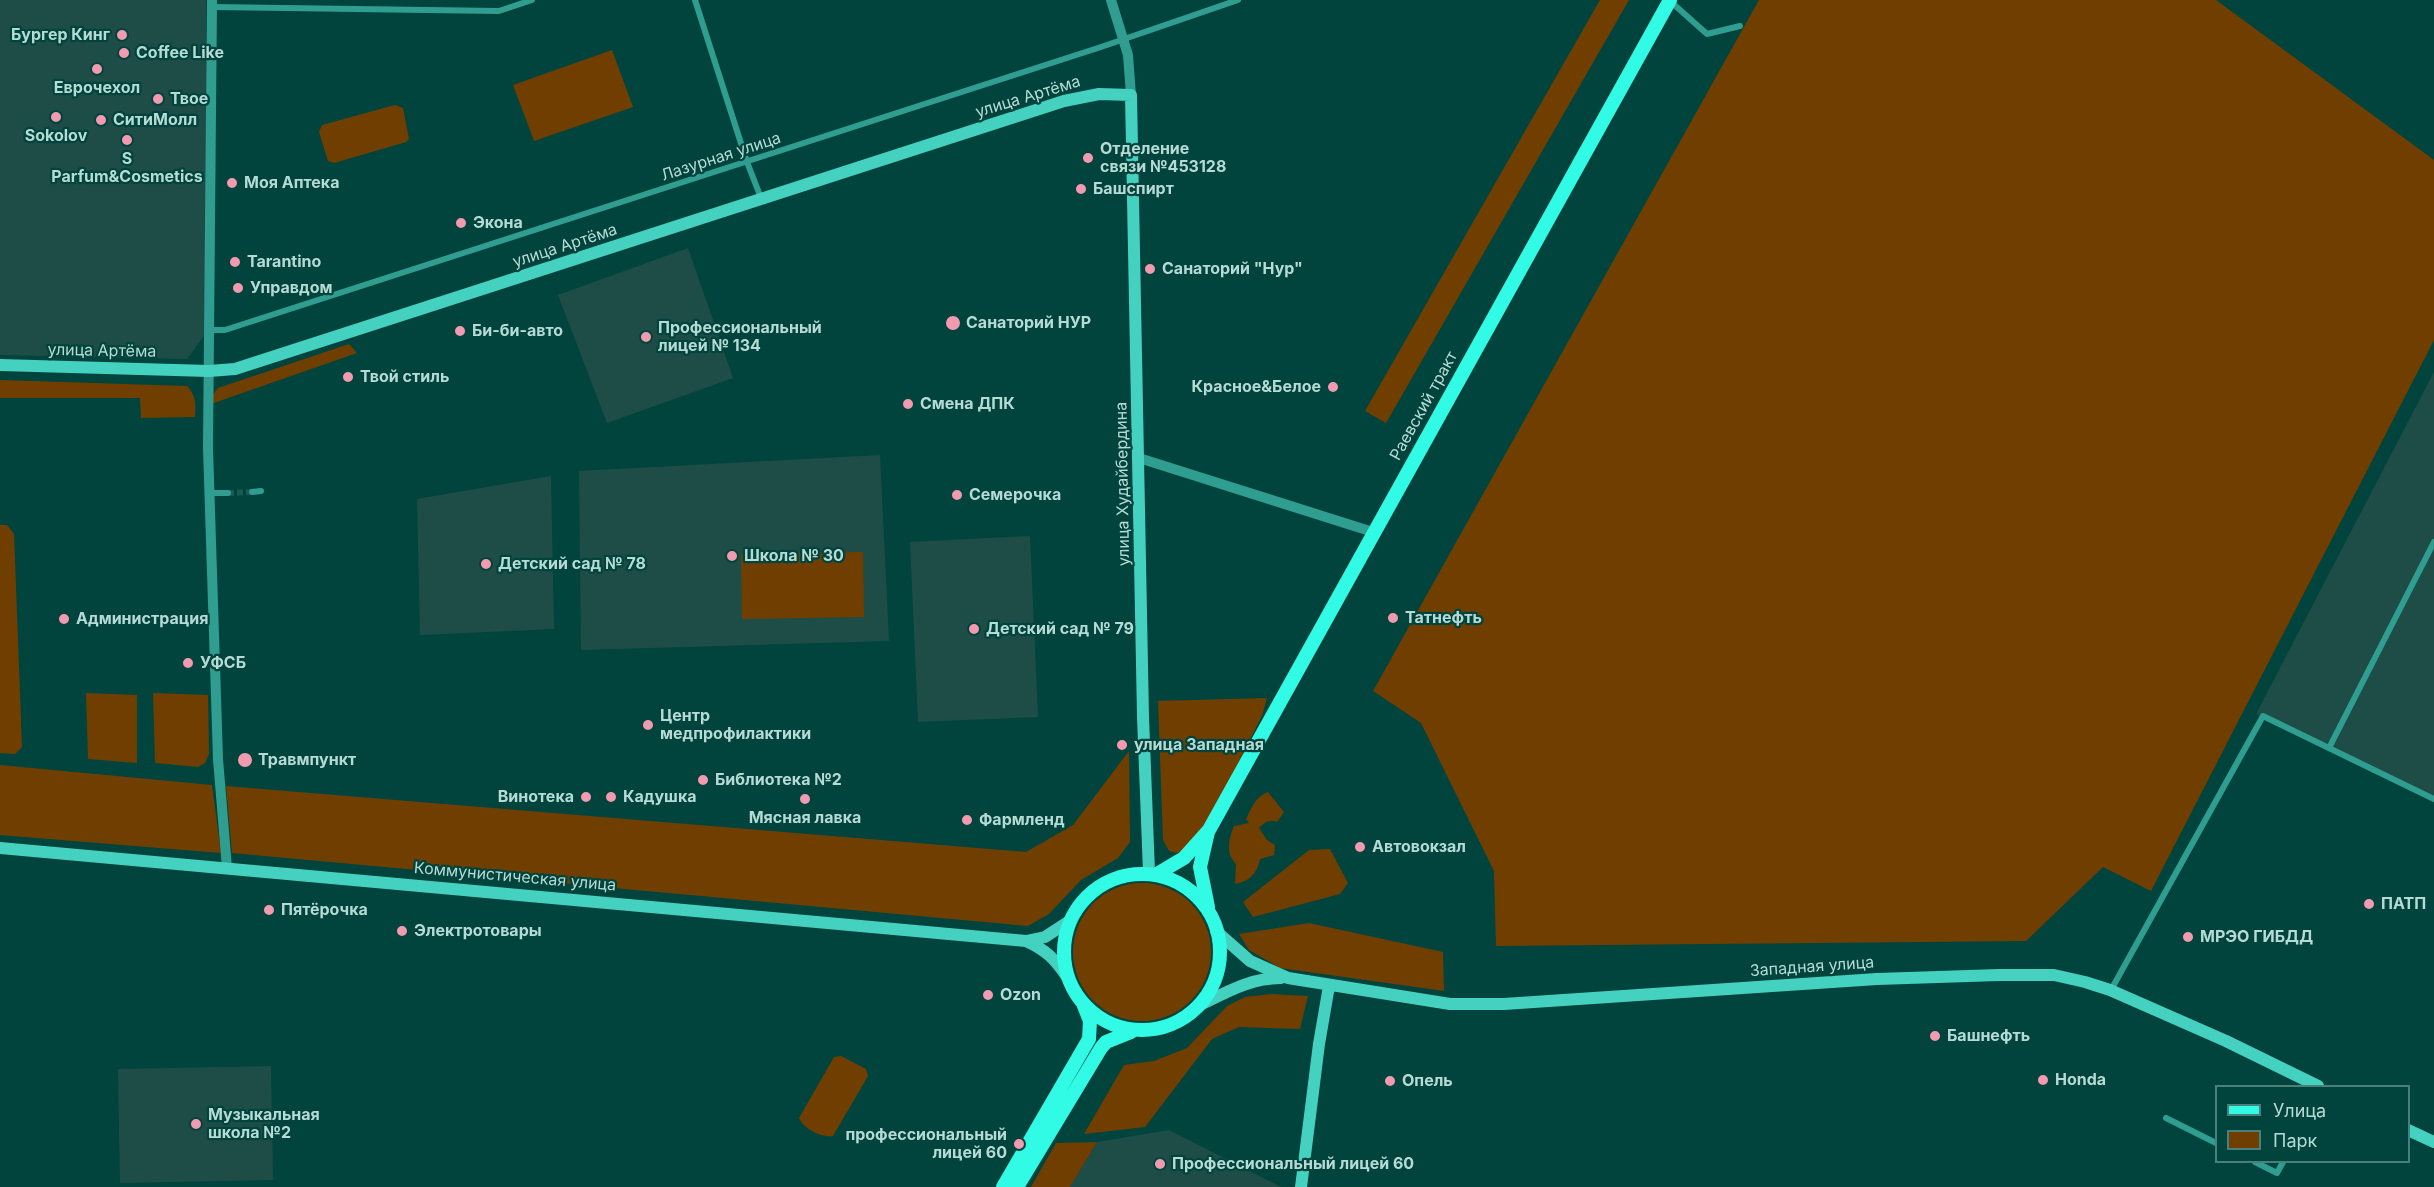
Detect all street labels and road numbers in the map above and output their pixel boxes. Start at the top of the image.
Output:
street label: улица Артёма [973,72,1083,122]
street label: Лазурная улица [659,129,783,185]
street label: улица Артёма [510,220,620,272]
street label: улица Артёма [48,340,156,362]
street label: Раевский тракт [1386,348,1462,464]
street label: улица Худайбердина [1112,402,1134,566]
street label: Коммунистическая улица [413,859,617,895]
street label: Западная улица [1749,953,1875,981]

